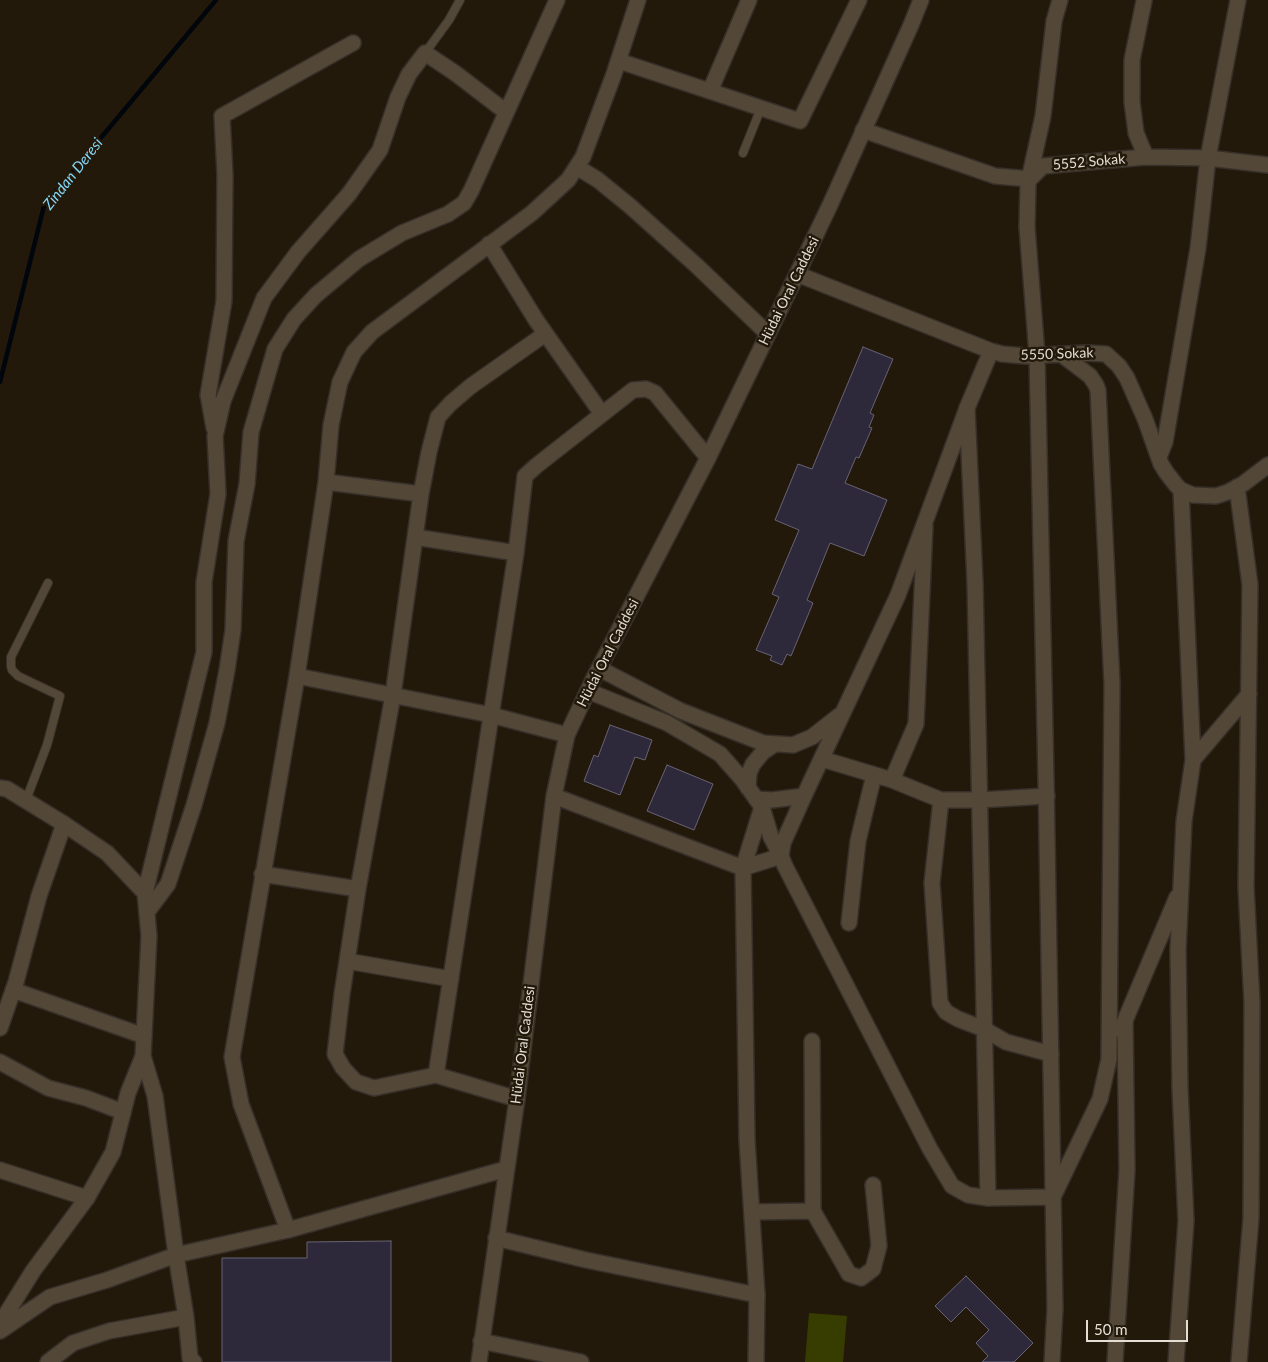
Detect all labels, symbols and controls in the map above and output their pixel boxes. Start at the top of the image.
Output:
water label: Zindan Deresi [39,135,107,213]
street label: 5552 Sokak [1052,150,1126,174]
street label: Hüdai Oral Caddesi [755,234,823,348]
street label: 5550 Sokak [1020,344,1094,364]
street label: Hüdai Oral Caddesi [574,596,642,710]
street label: Hüdai Oral Caddesi [507,985,539,1105]
scale bar [1088,1310,1190,1342]
text: 50 m [1094,1320,1128,1338]

